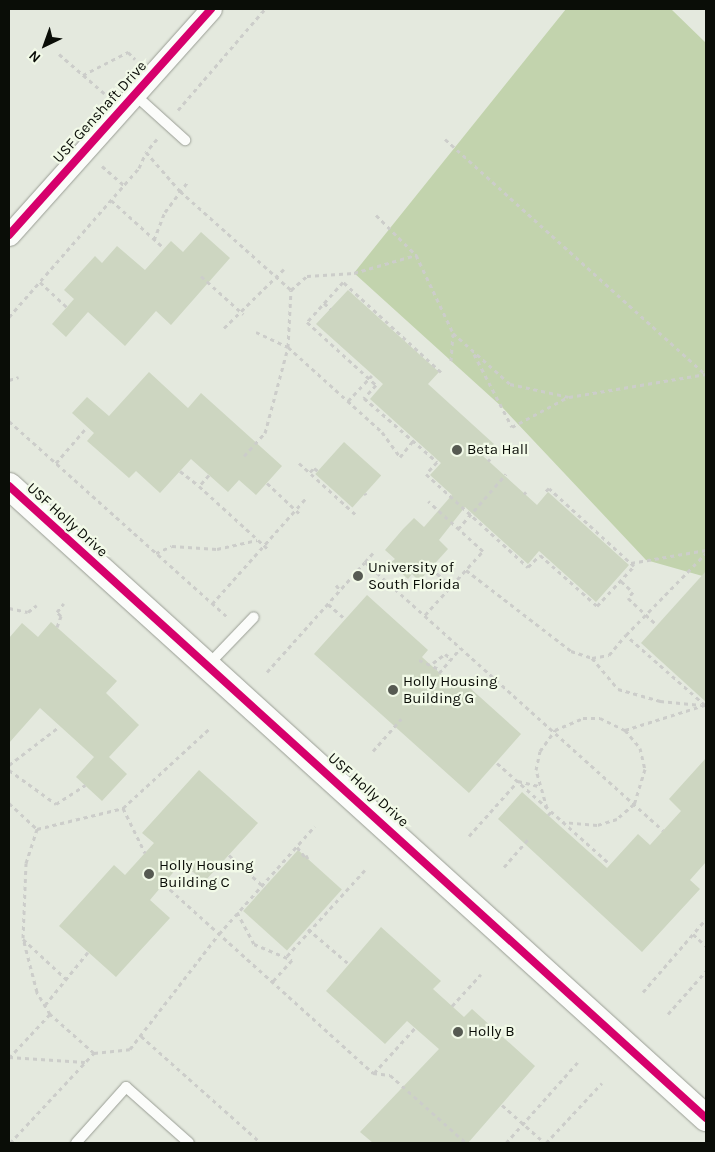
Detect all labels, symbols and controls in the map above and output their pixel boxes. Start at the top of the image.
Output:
north arrow [20,20,70,70]
text: N [25,47,44,66]
street label: USF Genshaft Drive [49,57,151,167]
place label: Beta Hall [467,441,528,459]
marker: Beta Hall [451,444,463,456]
street label: USF Holly Drive [23,479,111,561]
place label: University of South Florida [368,558,460,593]
marker: University of South Florida [352,570,364,582]
place label: Holly Housing Building G [403,672,497,707]
marker: Holly Housing Building G [387,684,399,696]
street label: USF Holly Drive [324,749,412,831]
place label: Holly Housing Building C [159,856,253,891]
marker: Holly Housing Building C [143,868,155,880]
place label: Holly B [468,1023,514,1041]
marker: Holly B [452,1026,464,1038]

